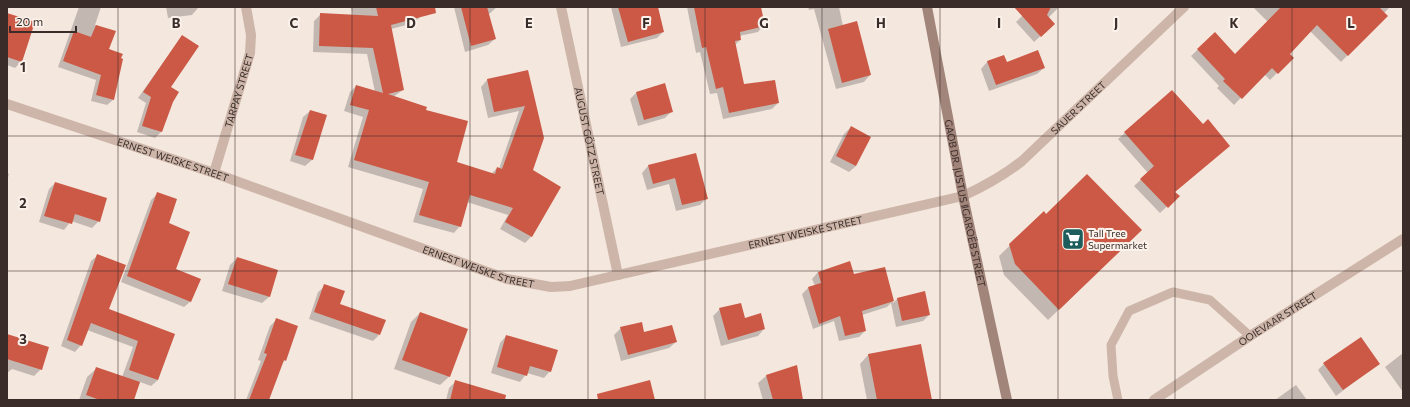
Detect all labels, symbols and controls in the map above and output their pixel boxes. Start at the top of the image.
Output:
scale bar [10,8,76,34]
text: 20 m [16,14,43,28]
text: B [172,15,181,31]
text: C [290,15,299,31]
text: D [406,15,416,31]
text: E [525,15,533,31]
text: F [642,15,650,31]
text: G [759,15,769,31]
text: H [876,15,886,31]
text: I [997,15,1001,31]
text: J [1114,15,1118,31]
text: K [1229,15,1239,31]
text: L [1347,15,1355,31]
street label: TARPAY STREET [222,52,256,129]
text: 1 [20,59,26,75]
street label: SAUER STREET [1048,78,1109,137]
street label: AUGUST GÖTZ STREET [572,86,607,197]
street label: GAOB DR. JUSTUS ǁGAROËB STREET [943,118,989,289]
street label: ERNEST WEISKE STREET [116,135,231,184]
text: 2 [19,195,27,211]
street label: ERNEST WEISKE STREET [747,213,864,251]
supermarket icon: Tall Tree Supermarket [1060,226,1086,252]
place label: Tall Tree Supermarket [1088,227,1147,251]
street label: ERNEST WEISKE STREET [421,243,536,290]
street label: OOIEVAAR STREET [1236,289,1320,348]
text: 3 [19,331,27,347]

